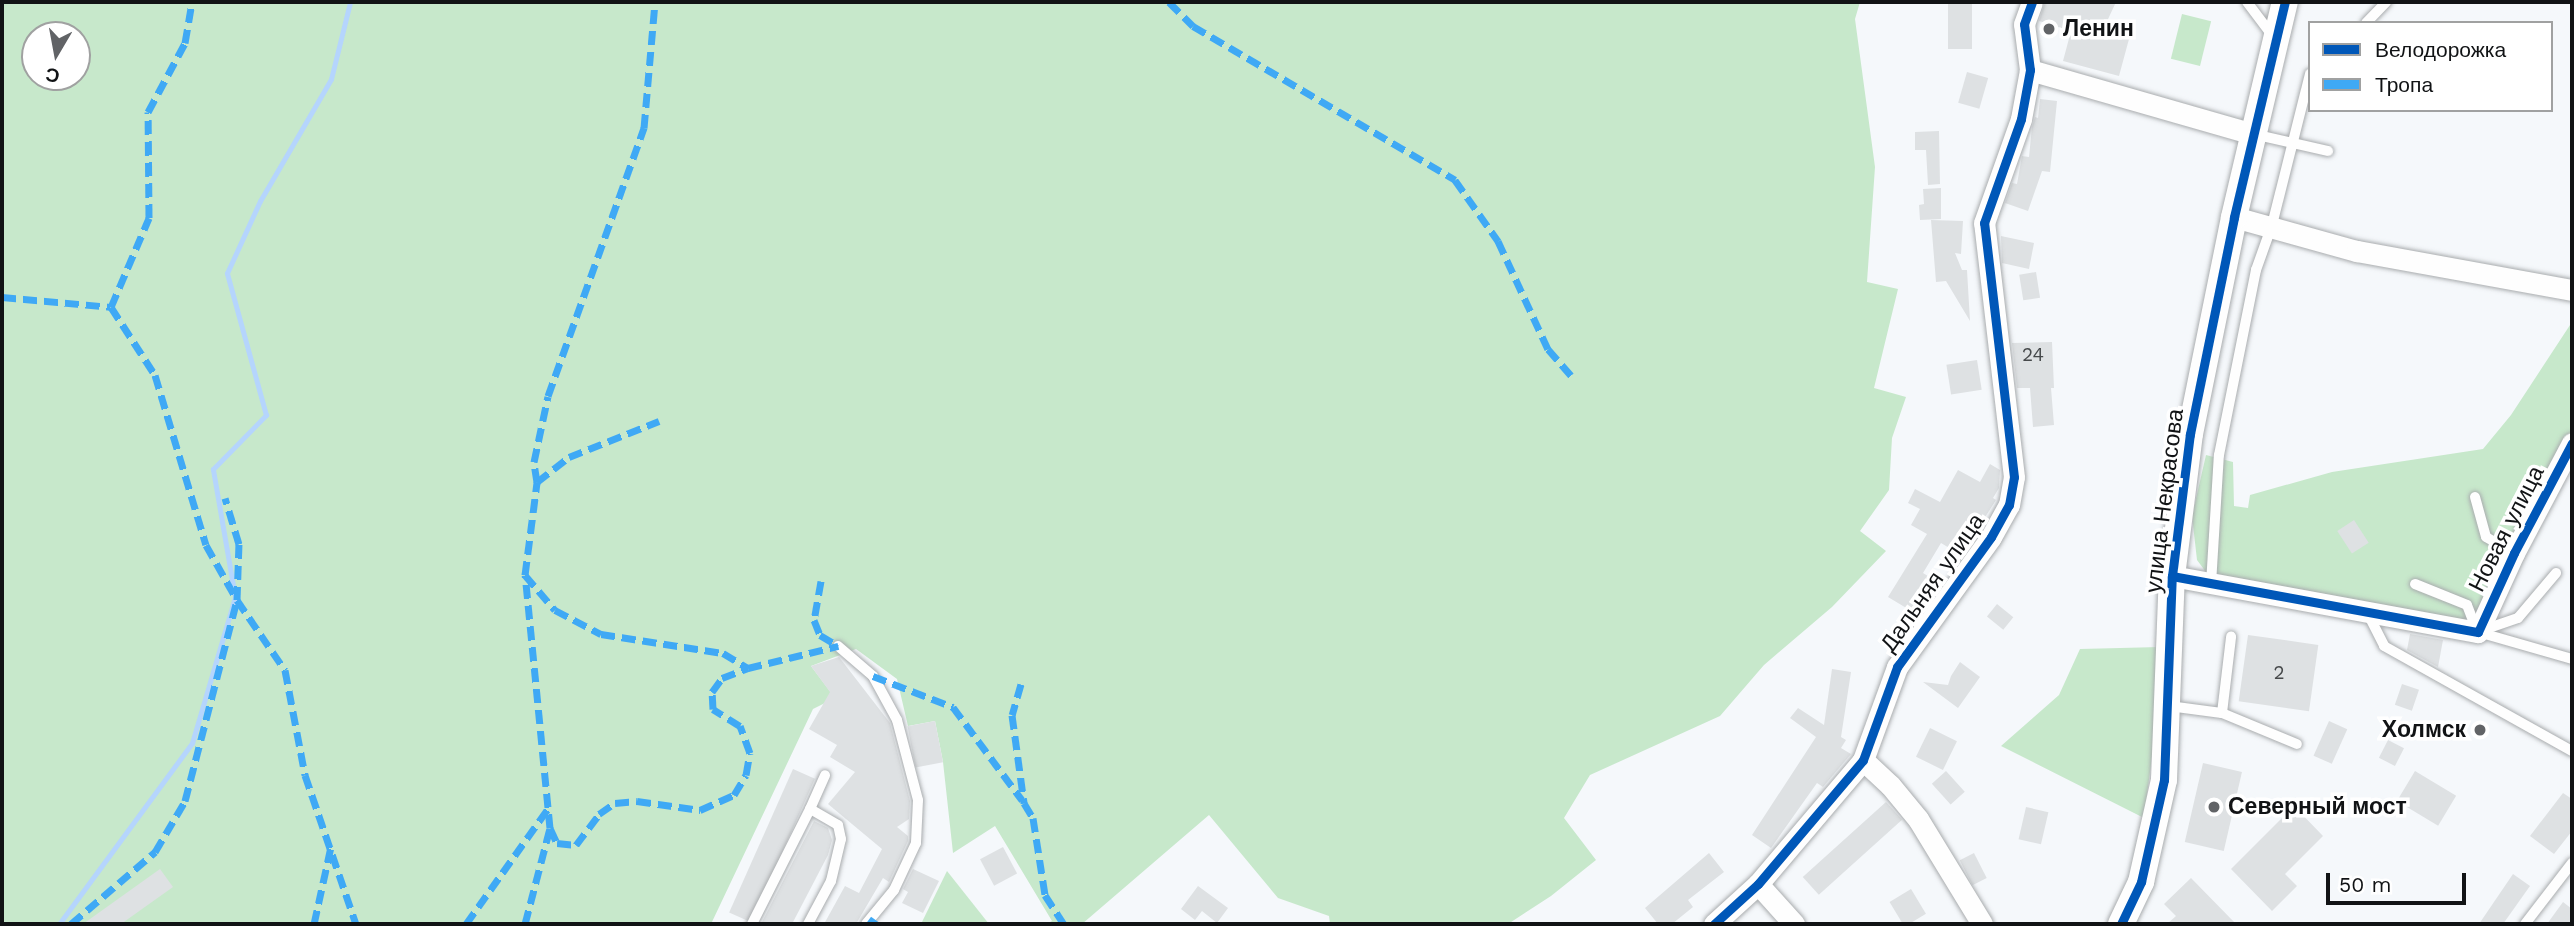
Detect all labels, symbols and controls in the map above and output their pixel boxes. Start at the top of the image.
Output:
place label: Ленин [2063,15,2134,43]
north arrow [21,21,91,91]
marker: Ленин [2041,21,2057,37]
legend [2308,21,2553,112]
text: Велодорожка [2375,37,2506,62]
text: С [44,63,61,88]
text: Тропа [2375,72,2433,97]
house number: 24 [2022,344,2044,366]
street label: улица Некрасова [2140,407,2190,595]
street label: Новая улица [2463,461,2551,597]
street label: Дальняя улица [1875,509,1991,657]
house number: 2 [2273,662,2285,684]
place label: Холмск [2382,716,2466,744]
marker: Холмск [2472,722,2488,738]
place label: Северный мост [2228,793,2407,821]
marker: Северный мост [2206,799,2222,815]
scale bar [2329,860,2469,904]
text: 50 m [2339,872,2391,897]

